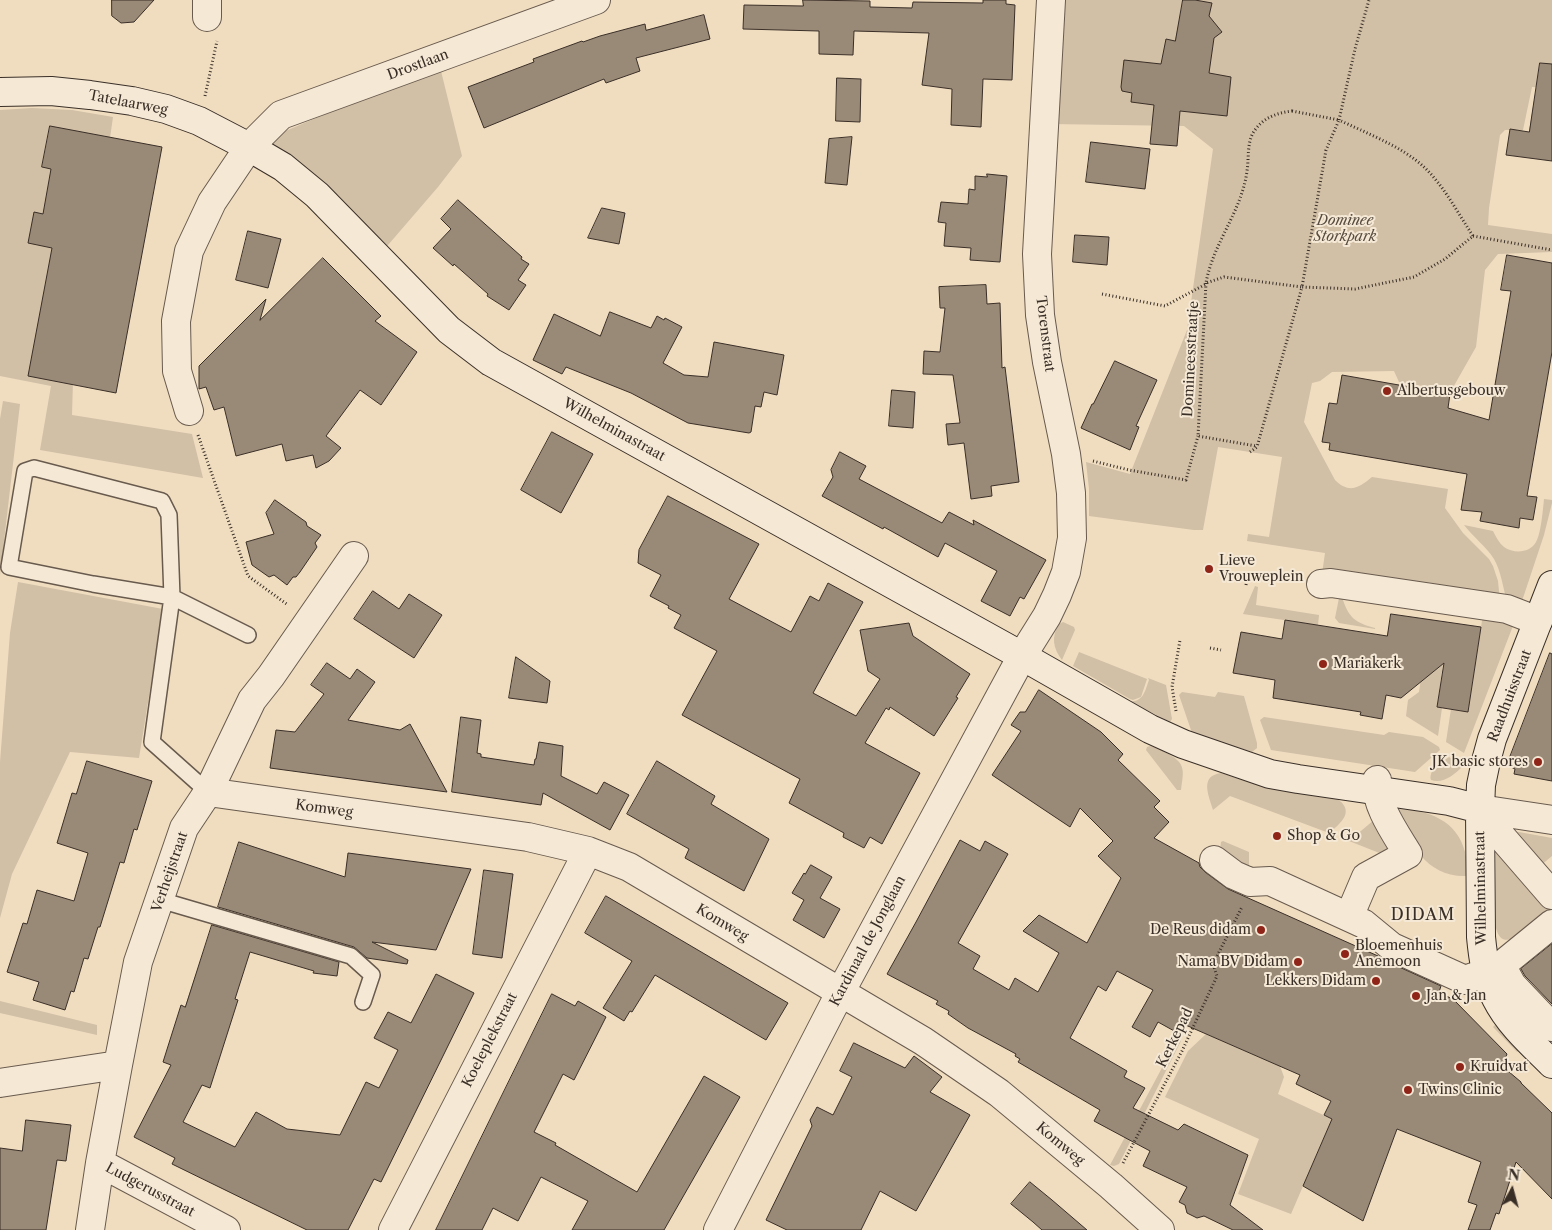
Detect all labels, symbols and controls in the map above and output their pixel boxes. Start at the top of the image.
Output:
street label: Drostlaan [385,46,451,84]
street label: Tatelaarweg [87,87,169,119]
park label: Dominee Storkpark [1314,213,1376,246]
street label: Torenstraat [1032,295,1058,373]
street label: Domineesstraatje [1180,301,1202,417]
place label: Albertusgebouw [1397,383,1506,399]
marker: Albertusgebouw [1381,385,1393,397]
street label: Wilhelminastraat [560,395,668,465]
place label: Lieve Vrouweplein [1219,553,1303,586]
marker: Lieve Vrouweplein [1203,563,1215,575]
street label: Raadhuisstraat [1485,647,1535,745]
place label: Mariakerk [1333,656,1401,672]
marker: Mariakerk [1317,658,1329,670]
place label: JK basic stores [1432,754,1528,770]
marker: JK basic stores [1532,756,1544,768]
street label: Komweg [294,797,354,821]
place label: Shop & Go [1287,828,1360,844]
street label: Verheijstraat [148,830,192,914]
marker: Shop & Go [1271,830,1283,842]
street label: Wilhelminastraat [1472,831,1490,945]
street label: Kardinaal de Jonglaan [826,873,910,1009]
street label: Komweg [693,901,751,945]
district label: DIDAM [1390,905,1456,925]
place label: De Reus didam [1150,922,1251,938]
marker: De Reus didam [1255,924,1267,936]
place label: Bloemenhuis Anemoon [1355,938,1443,970]
marker: Bloemenhuis Anemoon [1339,948,1351,960]
place label: Nama BV Didam [1177,954,1288,970]
marker: Nama BV Didam [1292,956,1304,968]
place label: Lekkers Didam [1265,973,1366,989]
marker: Lekkers Didam [1370,975,1382,987]
place label: Jan & Jan [1426,988,1487,1004]
street label: Koeleplekstraat [459,990,521,1090]
marker: Jan & Jan [1410,990,1422,1002]
street label: Kerkepad [1153,1005,1197,1071]
place label: Kruidvat [1470,1059,1528,1075]
marker: Kruidvat [1454,1061,1466,1073]
place label: Twins Clinic [1418,1082,1502,1098]
marker: Twins Clinic [1402,1084,1414,1096]
street label: Komweg [1032,1119,1088,1169]
street label: Ludgerusstraat [103,1159,197,1221]
north arrow [1487,1165,1537,1215]
text: N [1507,1165,1521,1185]

